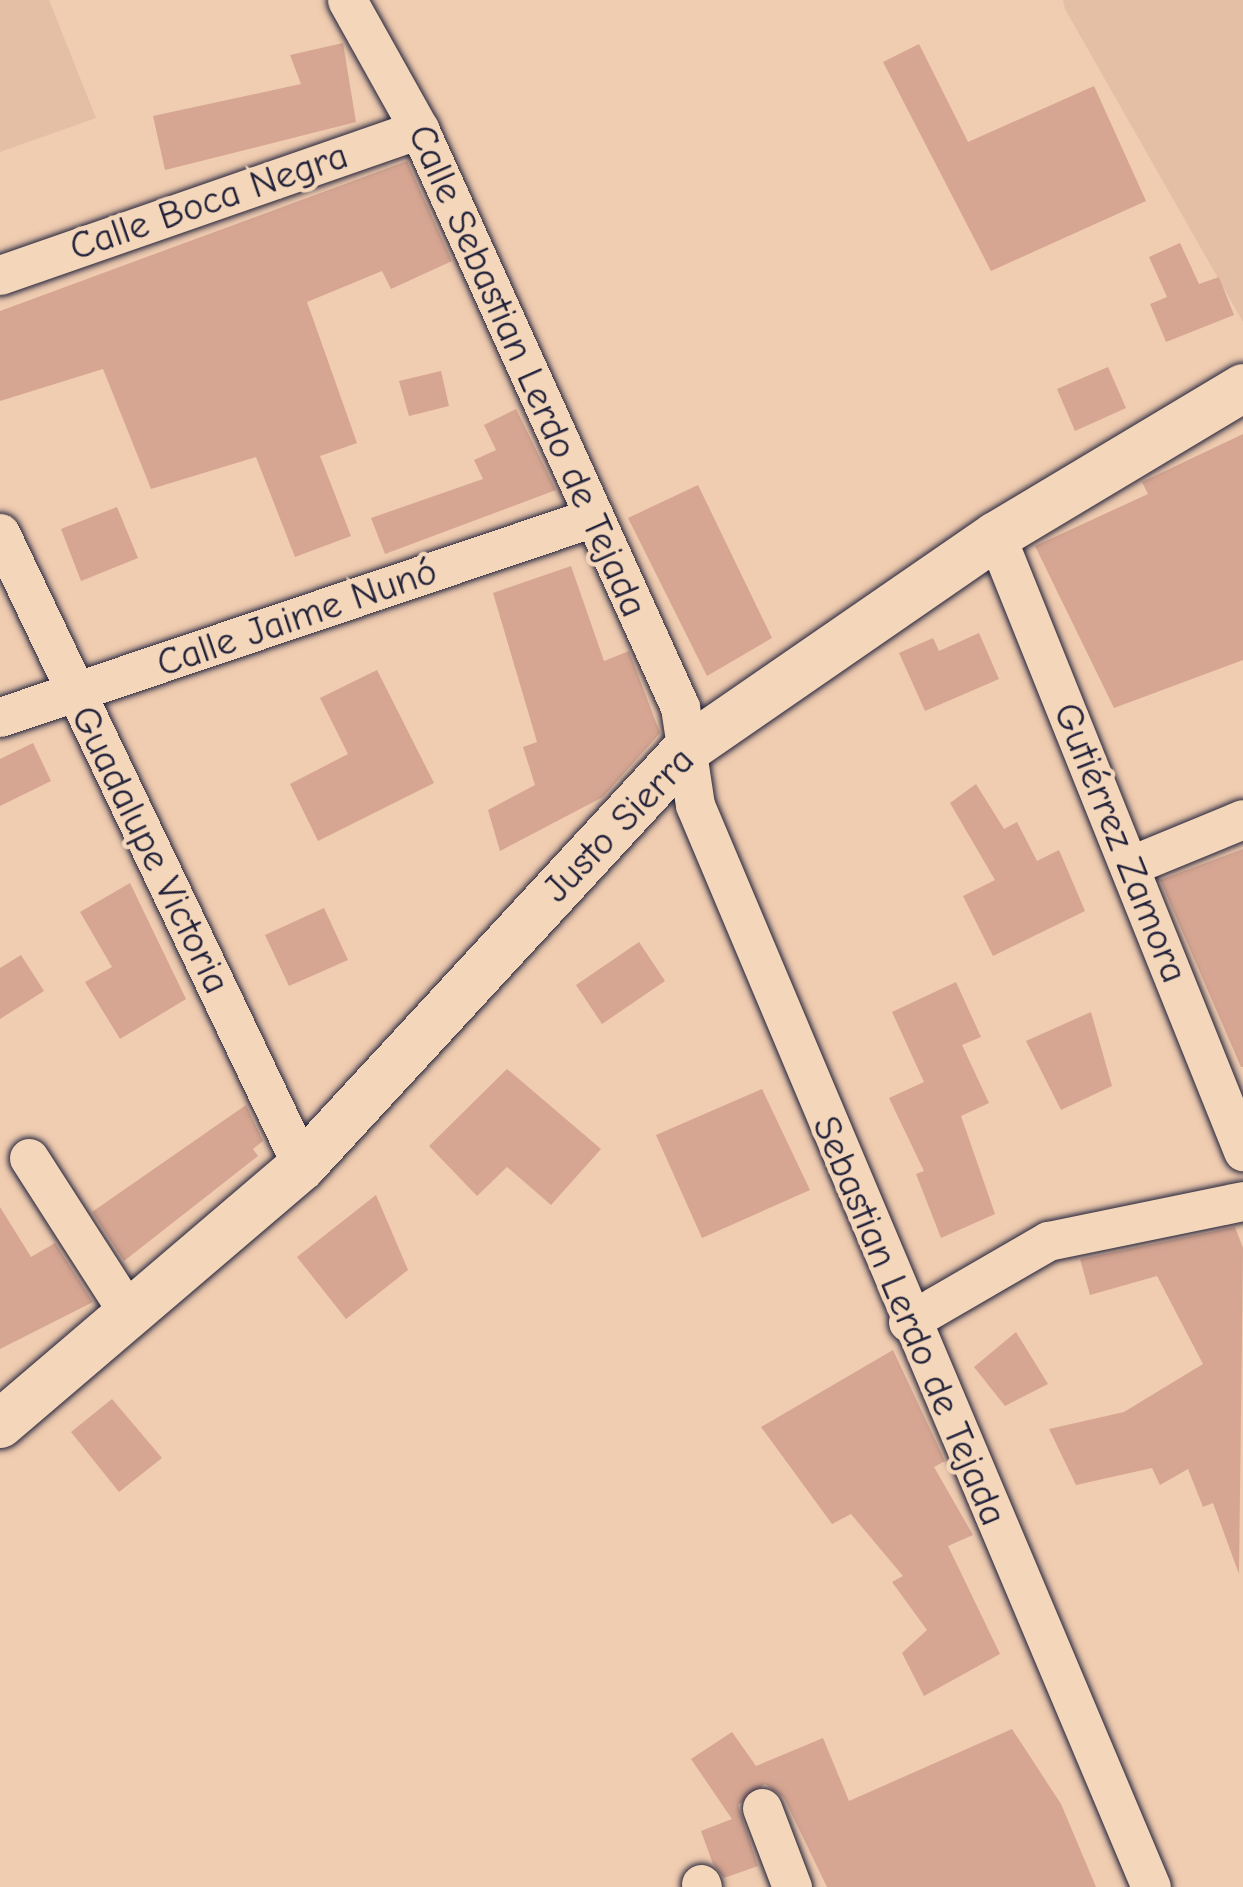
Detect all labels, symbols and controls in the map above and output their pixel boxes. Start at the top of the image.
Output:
street label: Calle Sebastian Lerdo de Tejada [397,118,657,624]
street label: Calle Boca Negra [64,132,354,272]
street label: Calle Jaime Nunó [151,548,443,688]
street label: Gutiérrez Zamora [1043,696,1197,990]
street label: Guadalupe Victoria [60,699,240,1001]
street label: Justo Sierra [533,738,705,912]
street label: Sebastian Lerdo de Tejada [801,1109,1017,1533]

